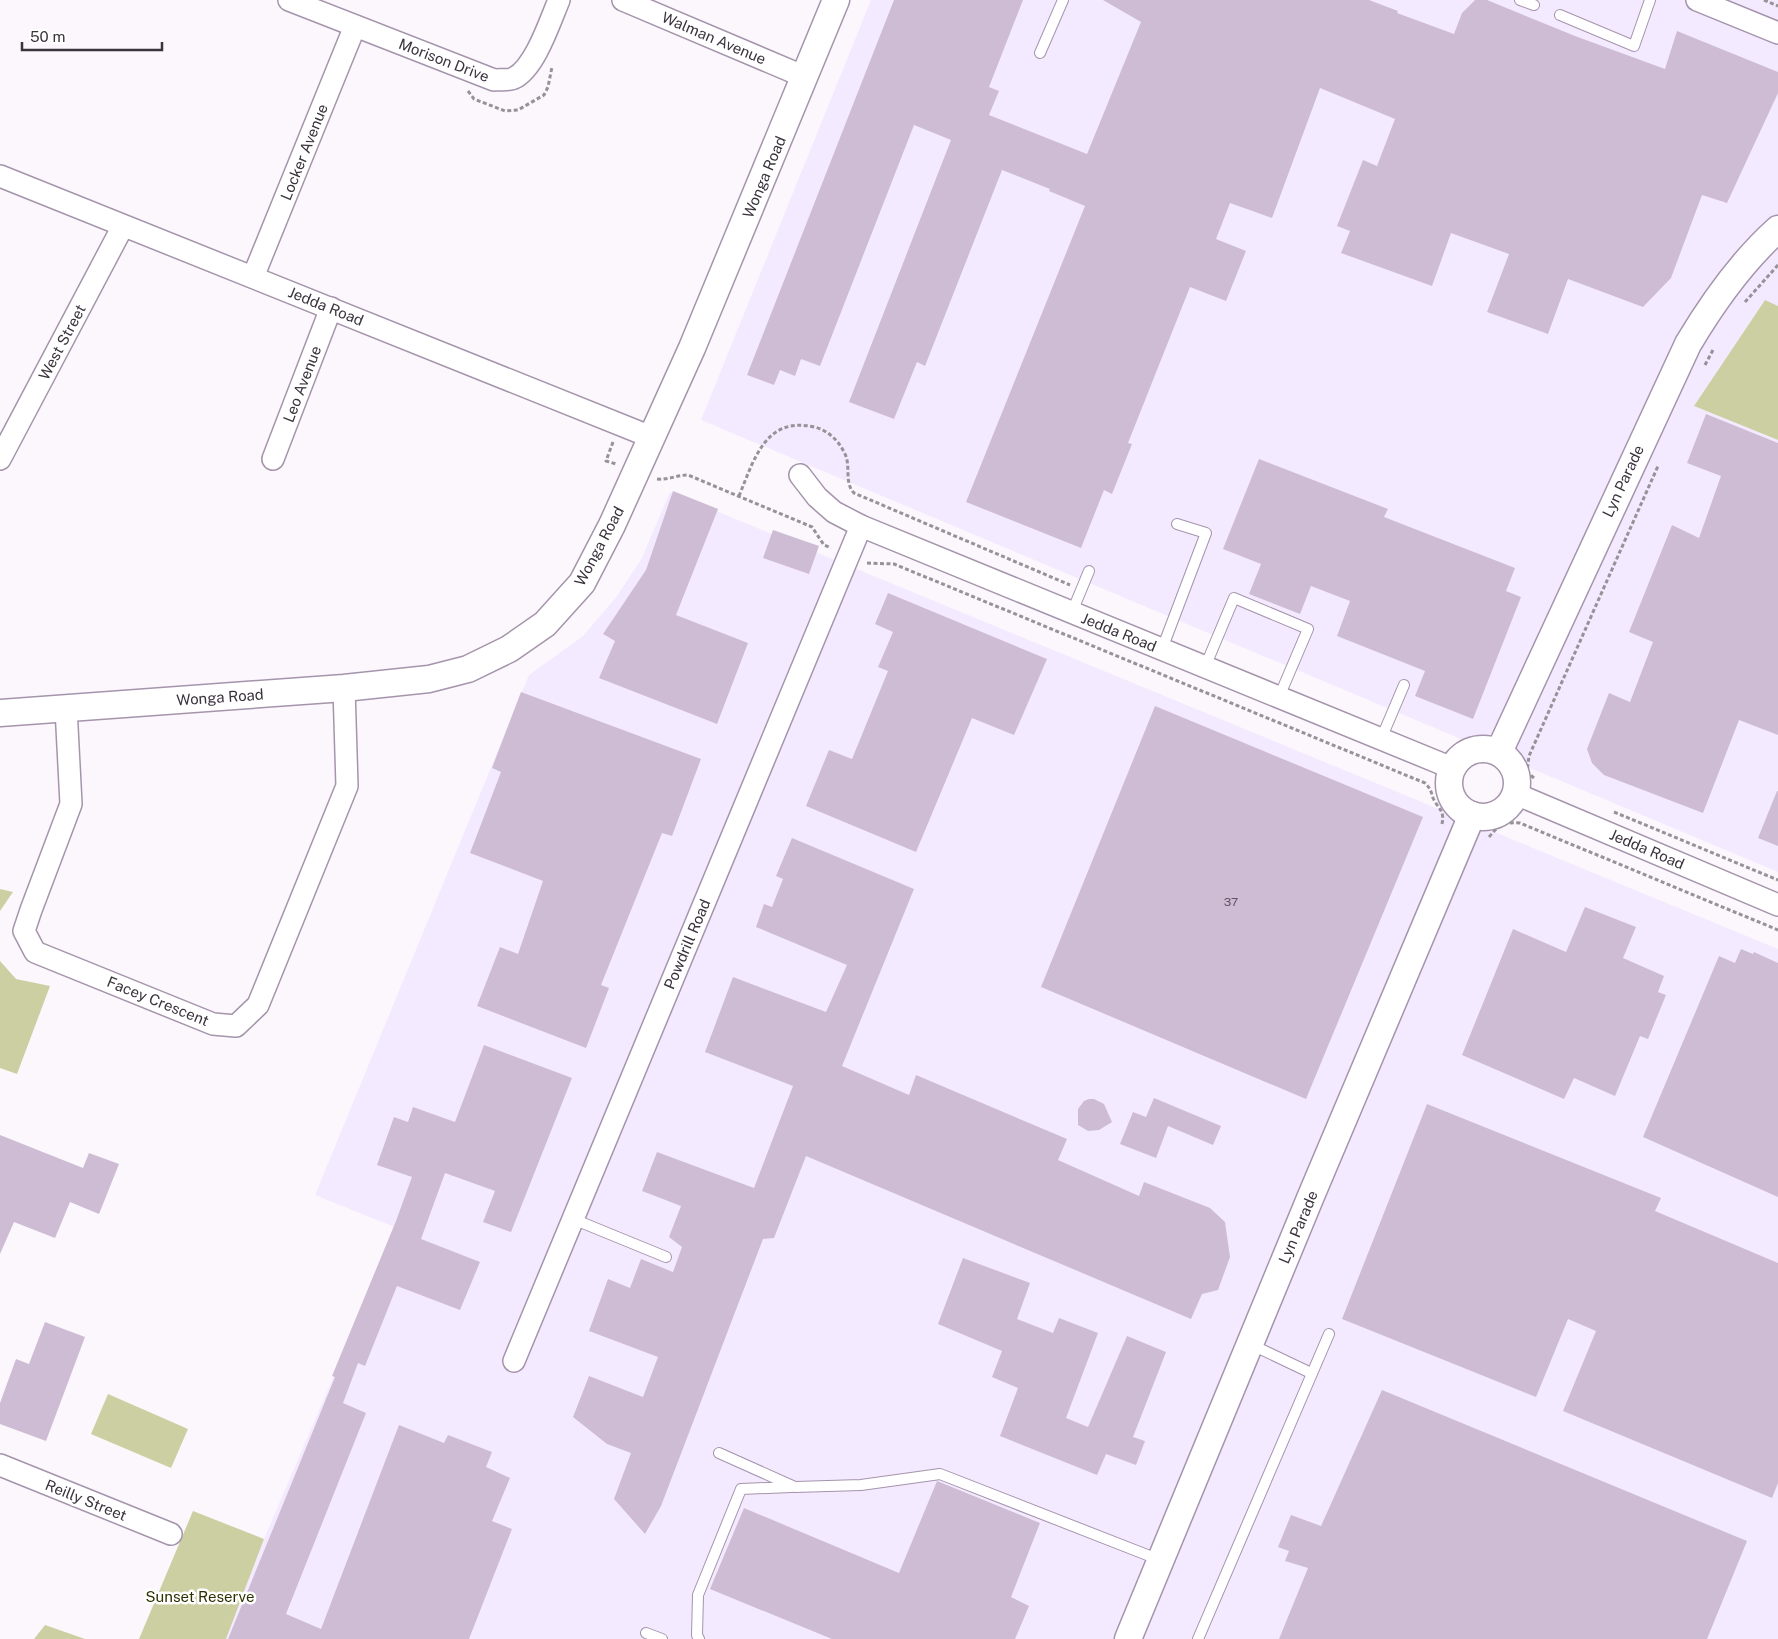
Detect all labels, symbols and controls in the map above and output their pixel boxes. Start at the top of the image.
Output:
street label: Walman Avenue [659,8,769,68]
scale bar [22,20,162,52]
text: 50 m [30,28,65,45]
street label: Morison Drive [396,35,492,85]
street label: Locker Avenue [277,101,331,203]
street label: Wonga Road [739,133,789,221]
street label: Jedda Road [286,283,366,329]
street label: West Street [35,301,89,383]
street label: Leo Avenue [280,343,324,425]
street label: Lyn Parade [1599,442,1647,520]
street label: Wonga Road [571,503,627,589]
street label: Jedda Road [1079,609,1159,655]
street label: Wonga Road [176,685,264,709]
street label: Jedda Road [1607,826,1687,872]
house number: 37 [1224,895,1238,909]
street label: Powdrill Road [660,896,714,992]
street label: Facey Crescent [105,973,211,1029]
street label: Lyn Parade [1275,1188,1321,1266]
street label: Reilly Street [43,1476,129,1524]
park label: Sunset Reserve [145,1588,255,1605]

